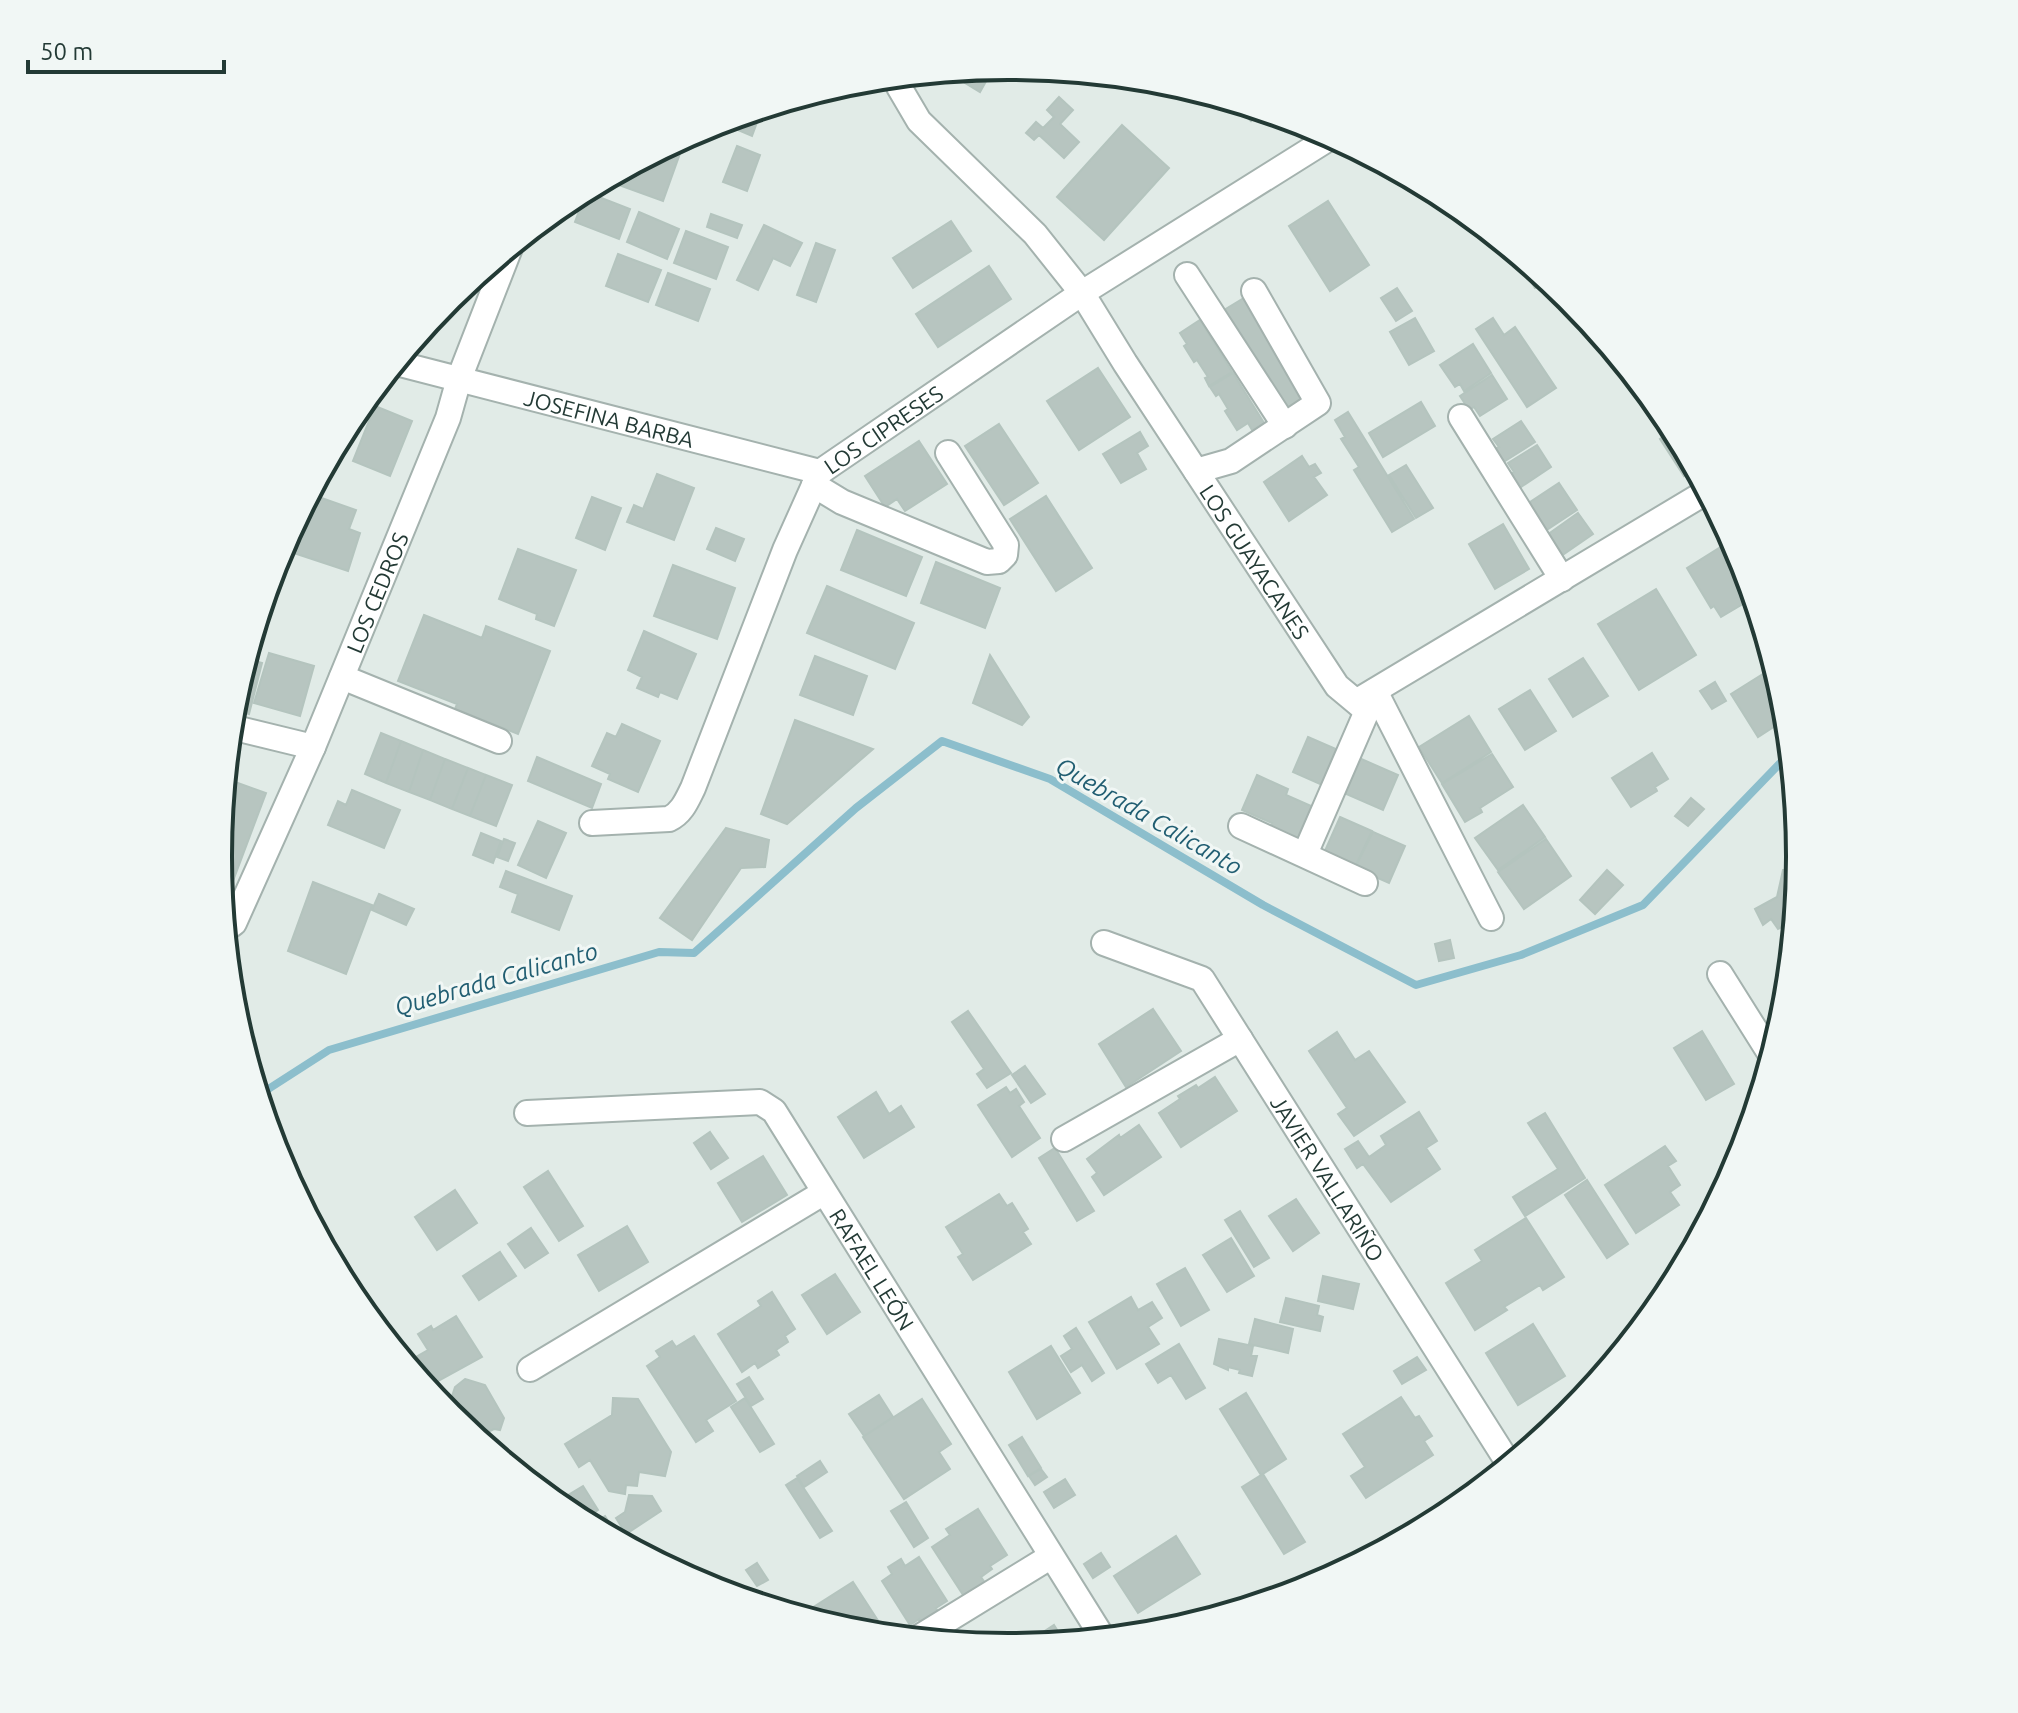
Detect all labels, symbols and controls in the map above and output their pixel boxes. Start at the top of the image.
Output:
scale bar [28,24,224,74]
text: 50 m [40,38,93,65]
street label: LOS CIPRESES [819,380,947,478]
street label: JOSEFINA BARBA [522,384,697,452]
street label: LOS GUAYACANES [1195,479,1315,643]
street label: LOS CEDROS [341,529,412,656]
water label: Quebrada Calicanto [1051,752,1247,881]
water label: Quebrada Calicanto [391,937,601,1022]
street label: JAVIER VALLARIÑO [1266,1091,1390,1266]
street label: RAFAEL LEÓN [825,1204,920,1334]

